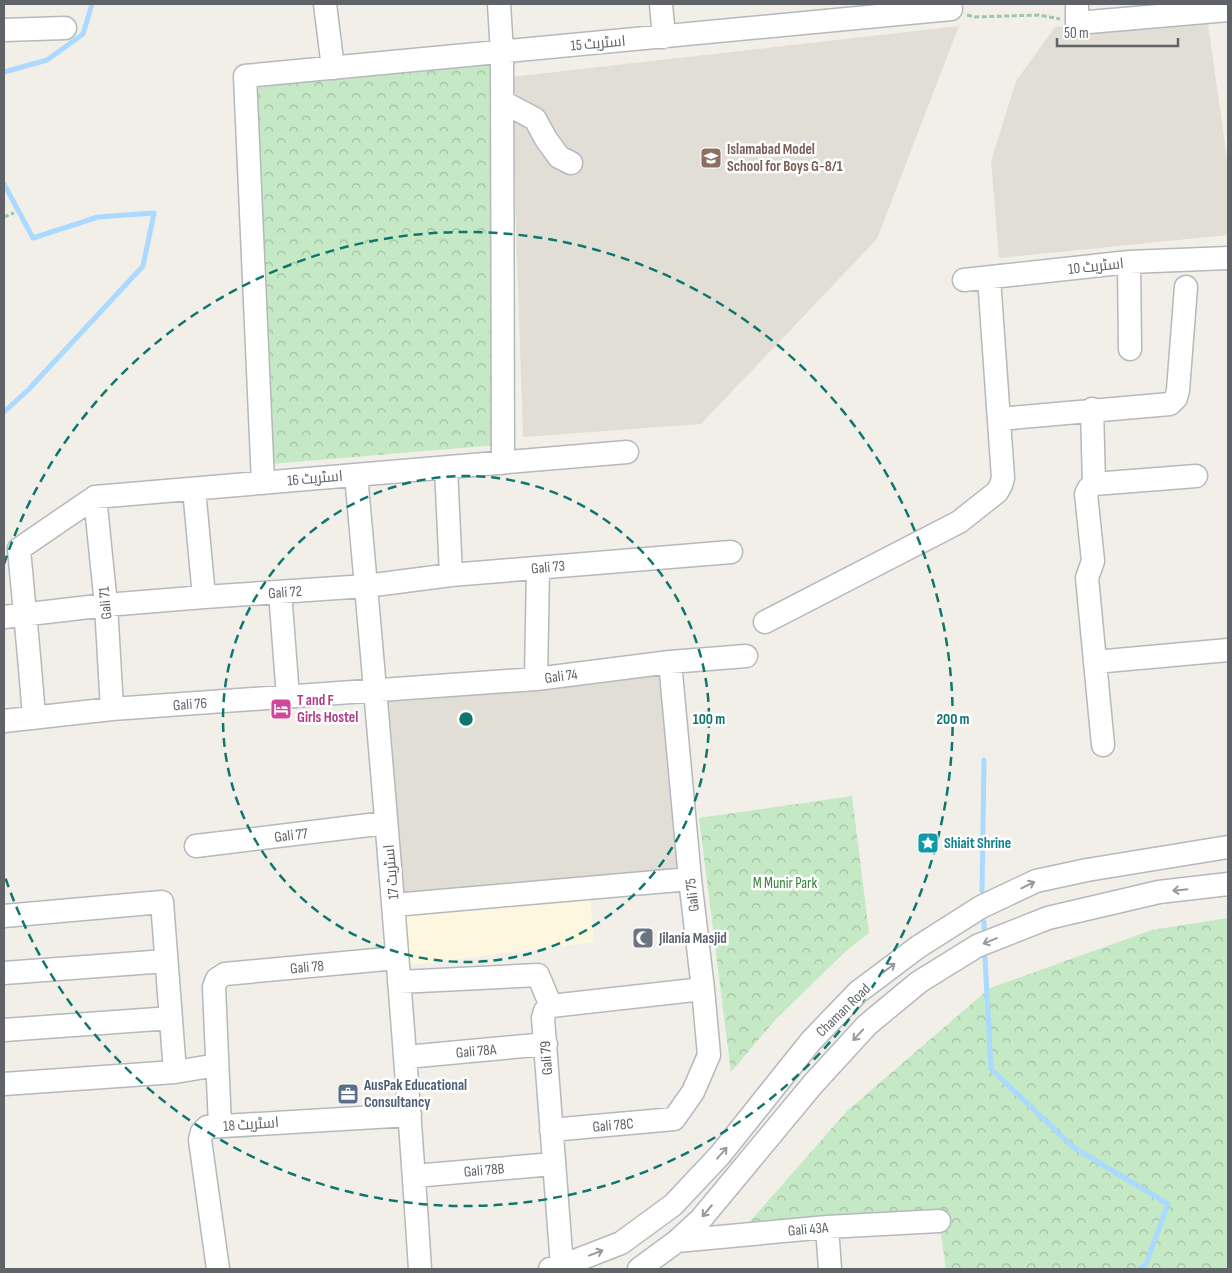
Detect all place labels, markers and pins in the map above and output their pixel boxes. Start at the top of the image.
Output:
place label: Islamabad Model School for Boys G-8/1 [727,140,843,176]
school or university icon: Islamabad Model School for Boys G-8/1 [699,146,723,170]
place label: T and F Girls Hostel [297,691,358,727]
hotel icon: T and F Girls Hostel [269,697,293,721]
centre of rings [457,710,475,728]
place icon: Shiait Shrine [916,831,940,855]
place label: Shiait Shrine [944,834,1011,853]
mosque icon: Jilania Masjid [631,926,655,950]
place label: Jilania Masjid [658,929,727,948]
place label: AusPak Educational Consultancy [363,1076,467,1112]
office icon: AusPak Educational Consultancy [336,1082,360,1106]

